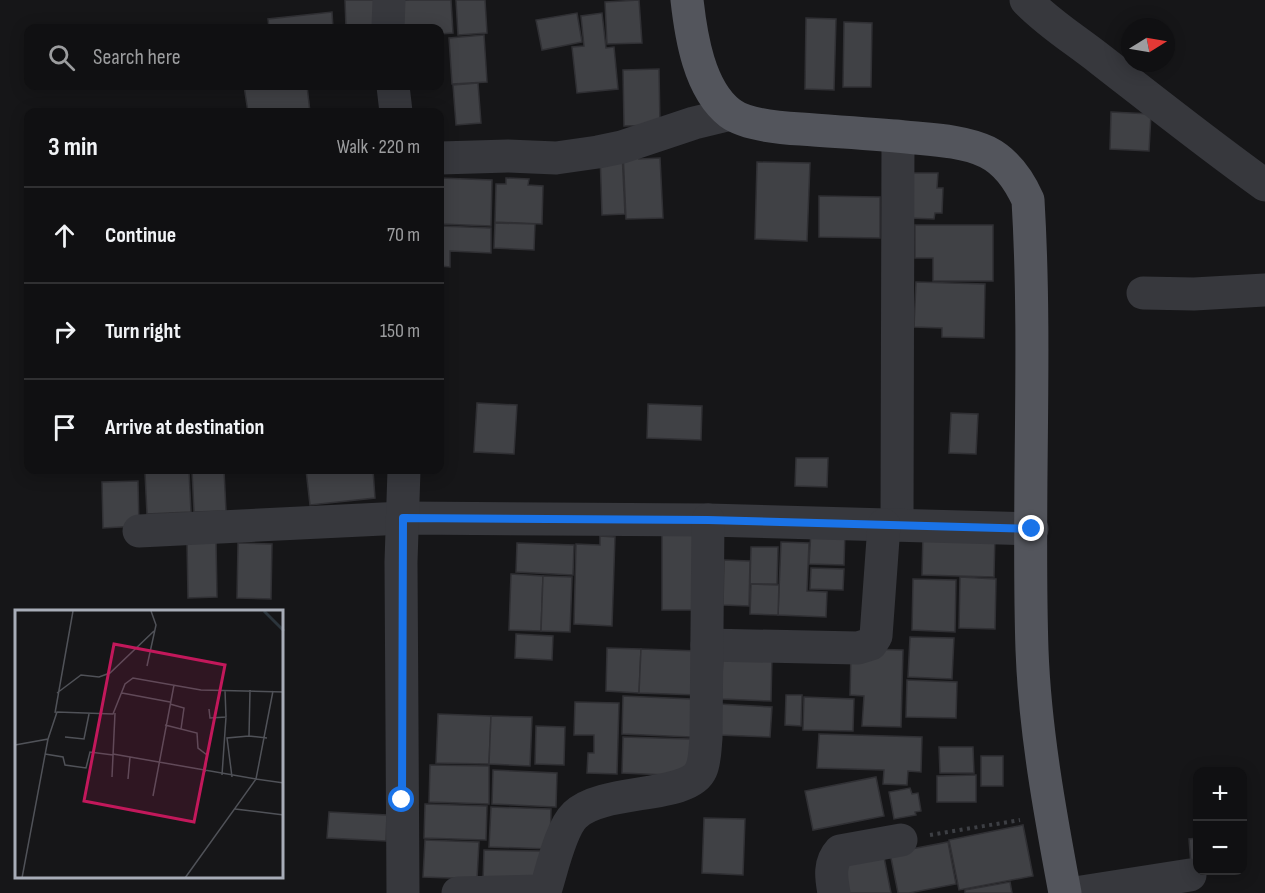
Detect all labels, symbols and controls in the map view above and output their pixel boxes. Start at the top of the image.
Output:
north arrow [1121,18,1175,72]
search box [24,24,444,90]
icon: search [45,41,78,74]
text: Search here [93,44,180,71]
text: 3 min [48,132,98,163]
text: Walk · 220 m [337,135,420,159]
icon: ahead [48,219,81,252]
text: Continue [105,222,176,249]
text: 70 m [387,223,420,247]
icon: right [48,315,81,348]
text: Turn right [105,318,181,345]
text: 150 m [380,319,420,343]
icon: arrive [48,411,81,444]
text: Arrive at destination [105,414,264,441]
route end [1018,515,1044,541]
inset map [15,610,284,878]
map controls [1193,767,1247,875]
button: + [1193,767,1247,821]
route start [388,786,414,812]
button: − [1193,821,1247,875]

